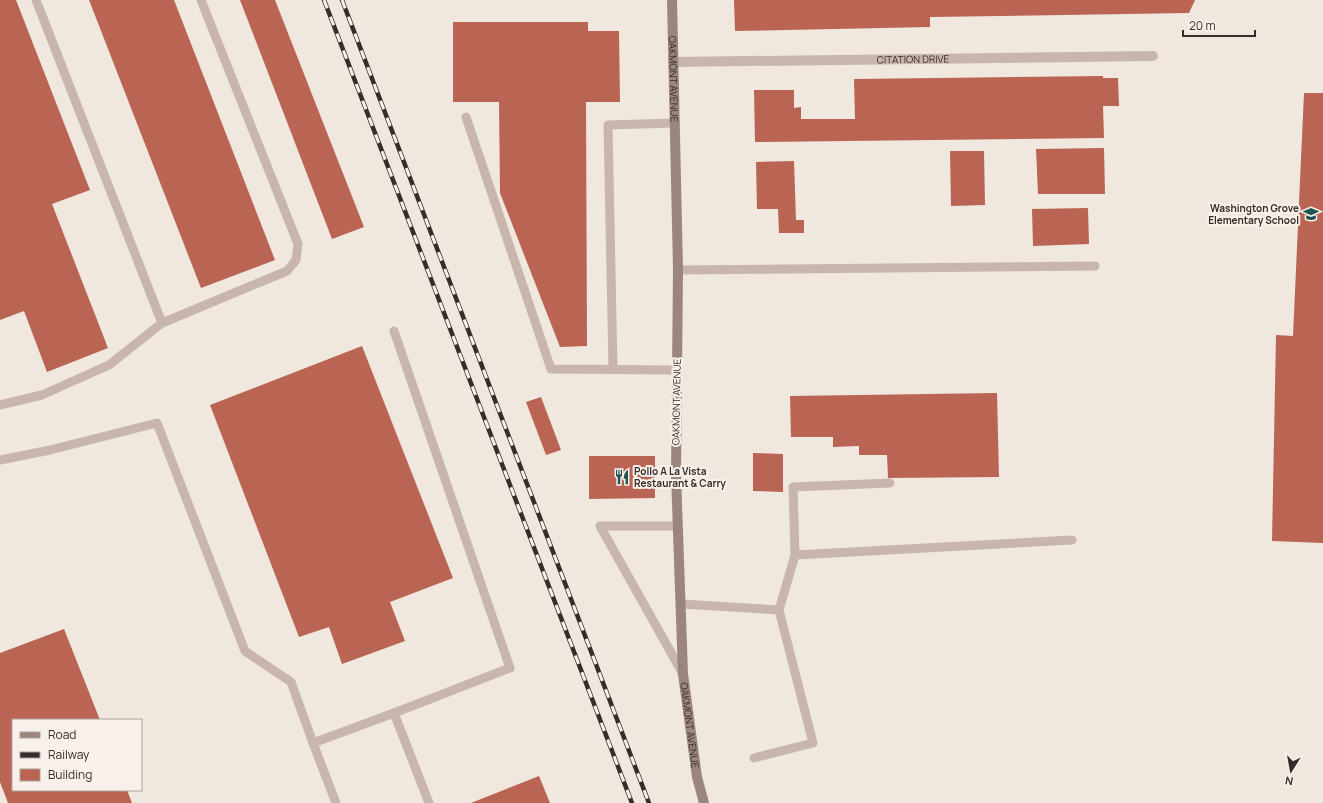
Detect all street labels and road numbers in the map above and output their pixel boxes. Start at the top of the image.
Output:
street label: OAKMONT AVENUE [666,36,682,123]
street label: CITATION DRIVE [877,52,950,66]
street label: OAKMONT AVENUE [668,358,684,445]
street label: OAKMONT AVENUE [677,682,703,769]

